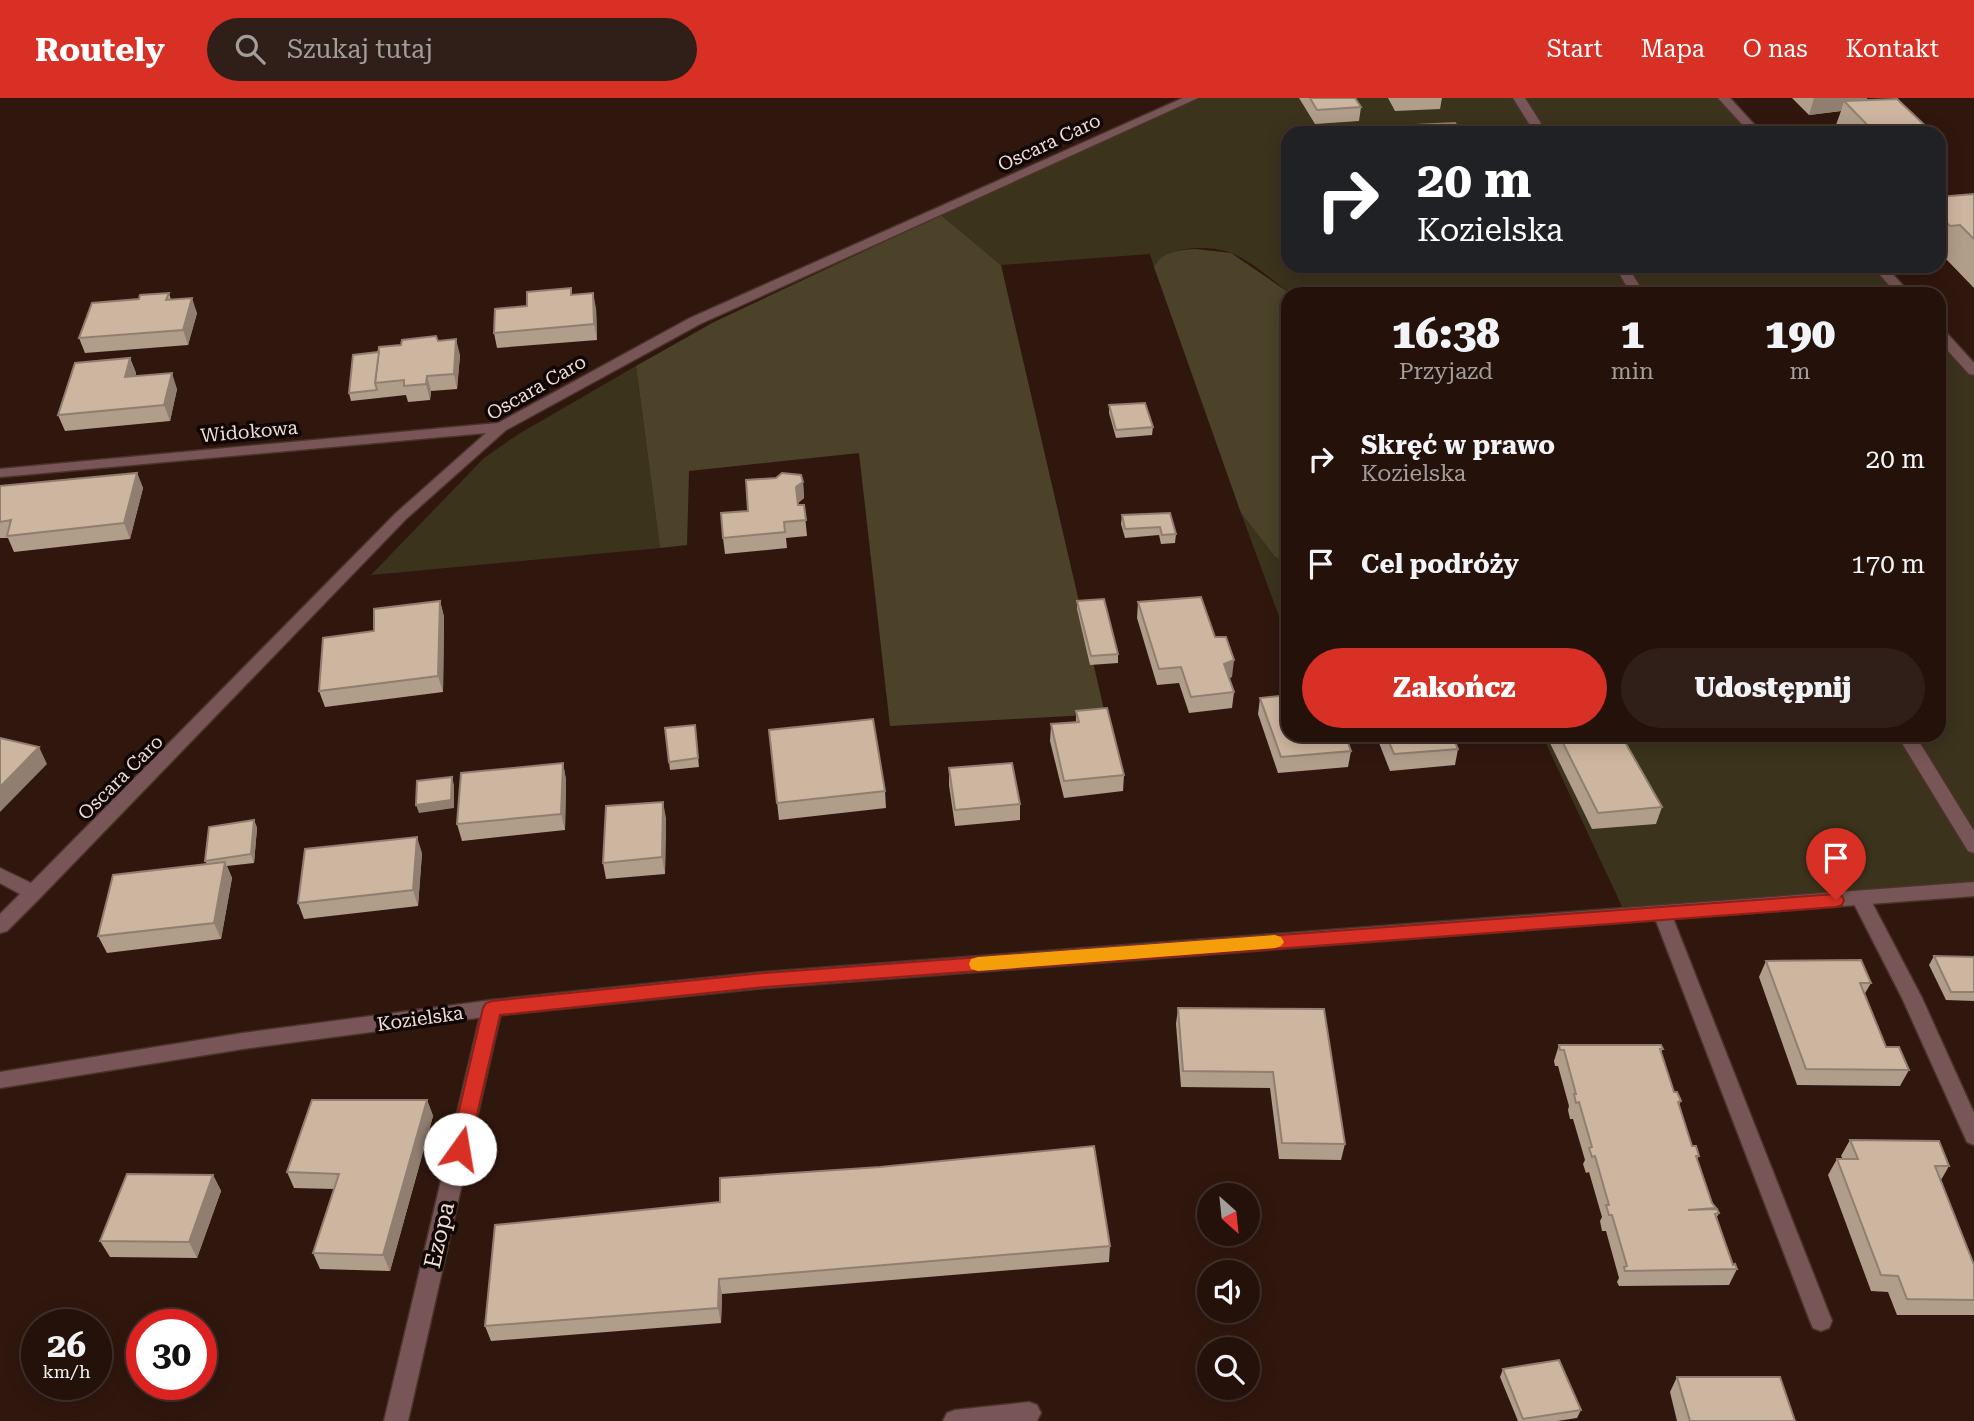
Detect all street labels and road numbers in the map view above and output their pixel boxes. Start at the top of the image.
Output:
street label: Oscara Caro [994,109,1104,176]
street label: Oscara Caro [482,350,590,425]
street label: Widokowa [199,416,299,447]
street label: Oscara Caro [73,730,168,825]
street label: Kozielska [375,1001,465,1036]
street label: Ezopa [419,1199,460,1271]

